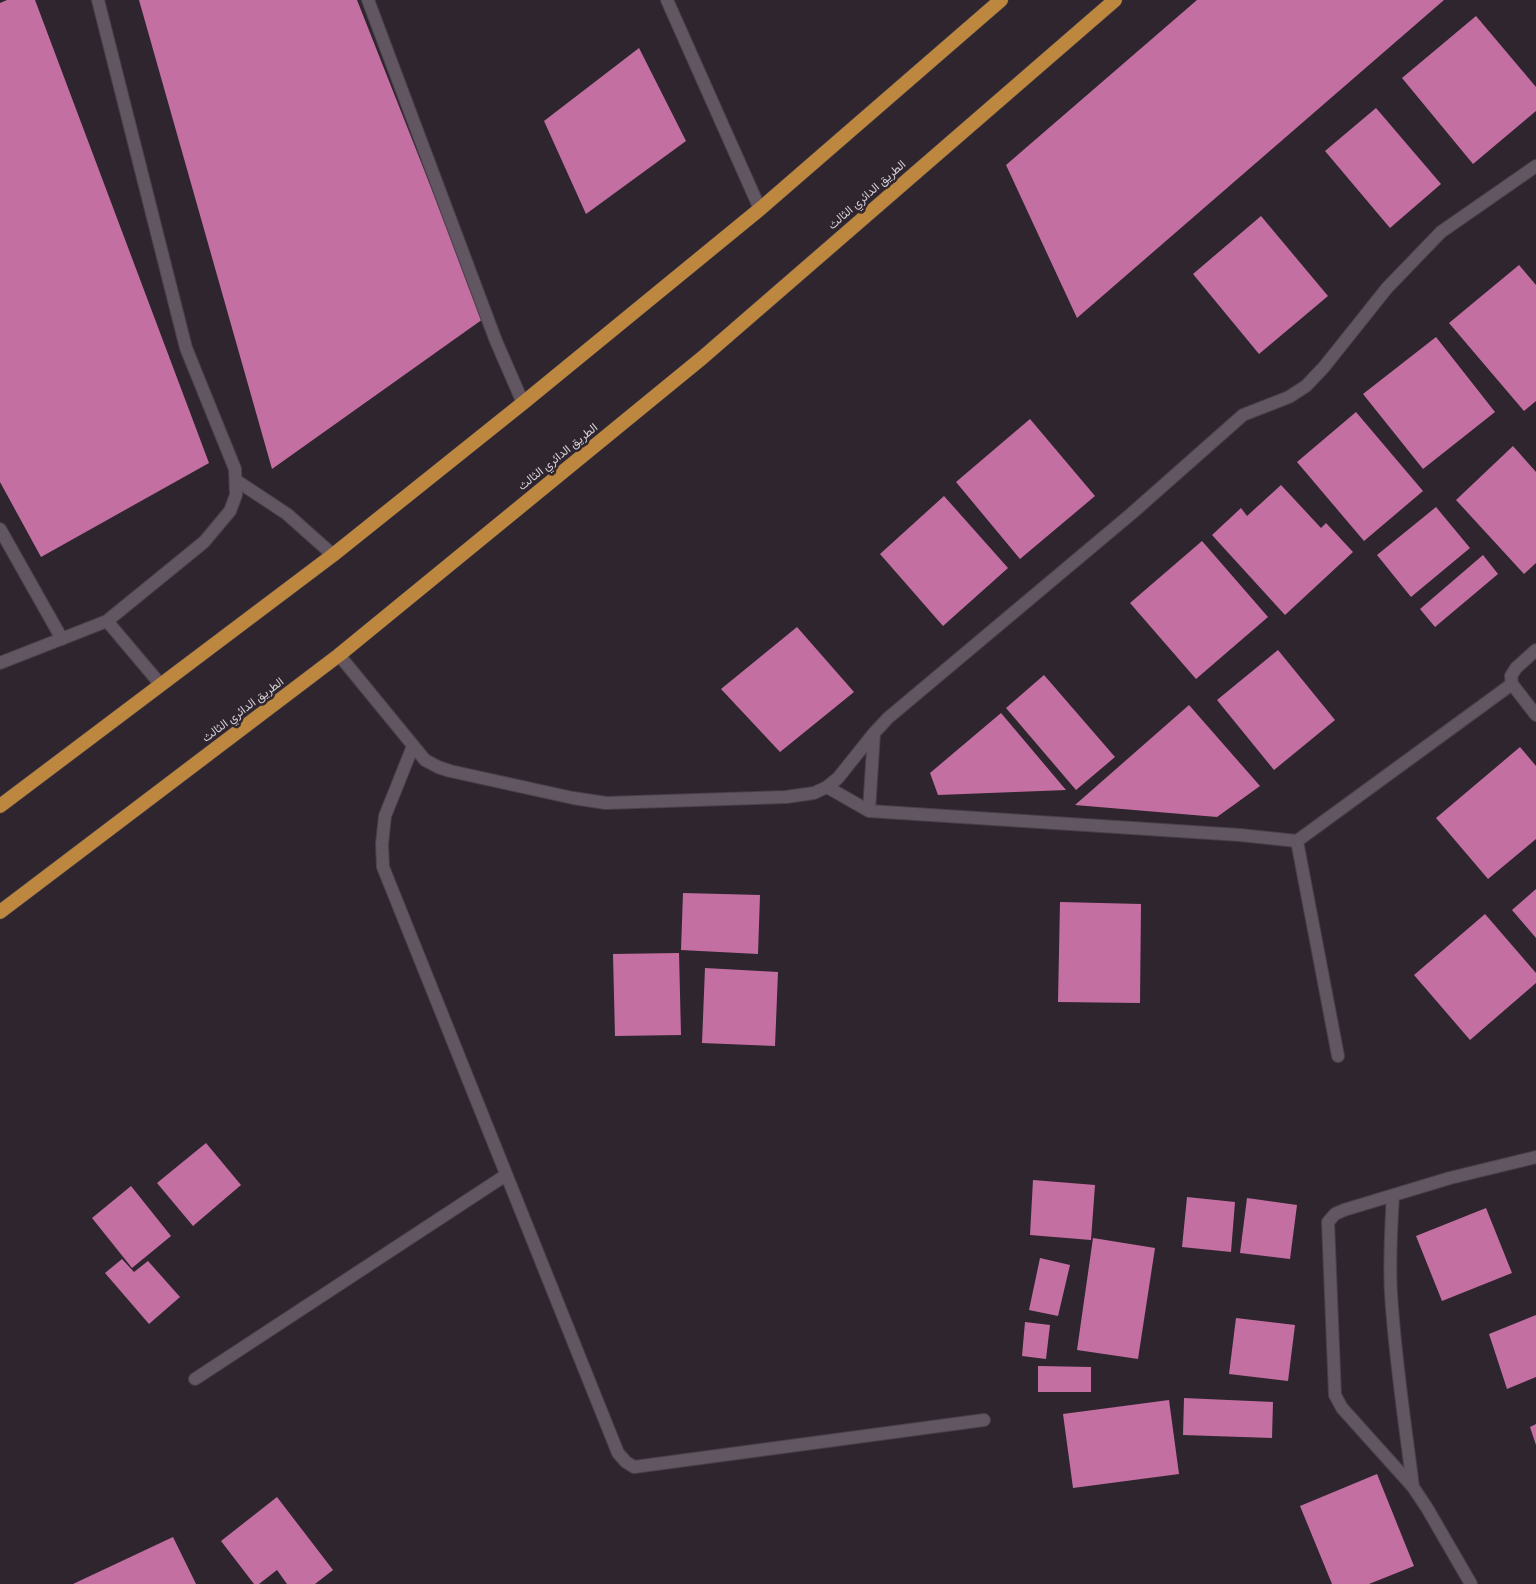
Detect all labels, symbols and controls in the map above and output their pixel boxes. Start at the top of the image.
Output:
street label: الطريق الدائري الثالث [825,157,909,233]
street label: الطريق الدائري الثالث [515,420,601,494]
street label: الطريق الدائري الثالث [199,675,287,745]

